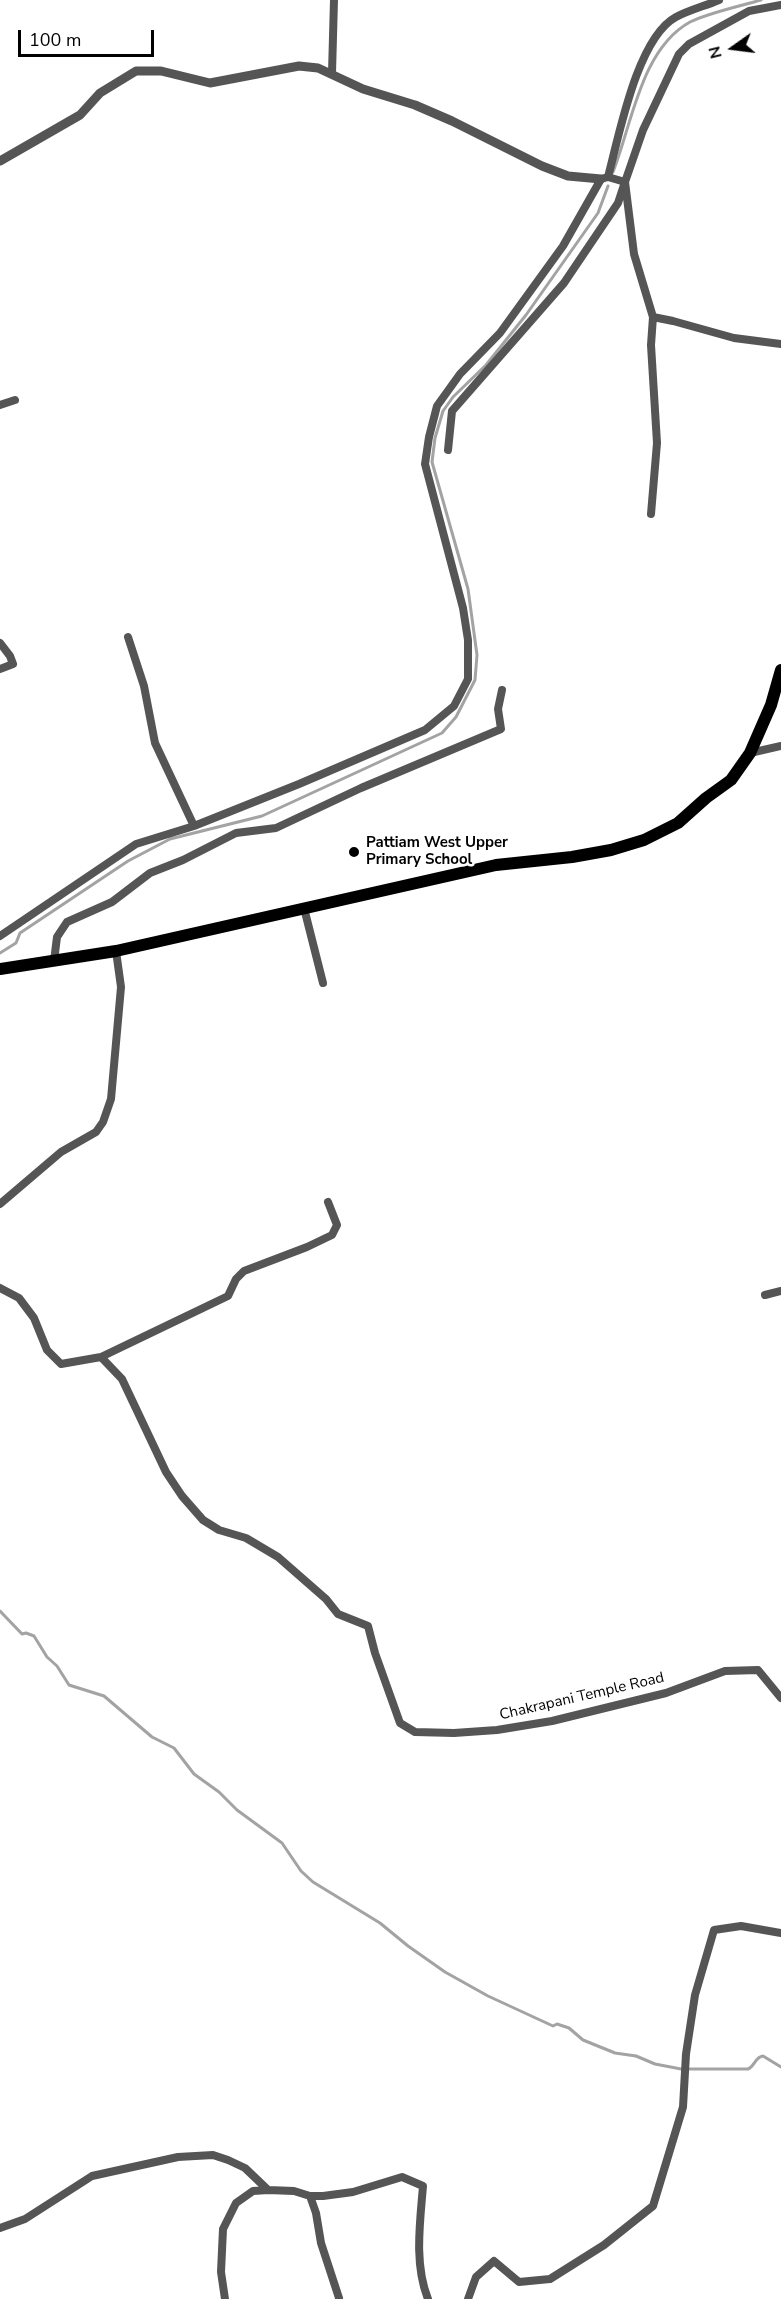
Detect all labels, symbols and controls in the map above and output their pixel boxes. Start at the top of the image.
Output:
scale bar [21,18,158,56]
north arrow [703,18,763,78]
text: 100 m [29,28,81,52]
text: N [703,44,728,61]
place label: Pattiam West Upper Primary School [366,834,508,869]
marker: Pattiam West Upper Primary School [347,845,361,859]
street label: Chakrapani Temple Road [498,1669,666,1725]

